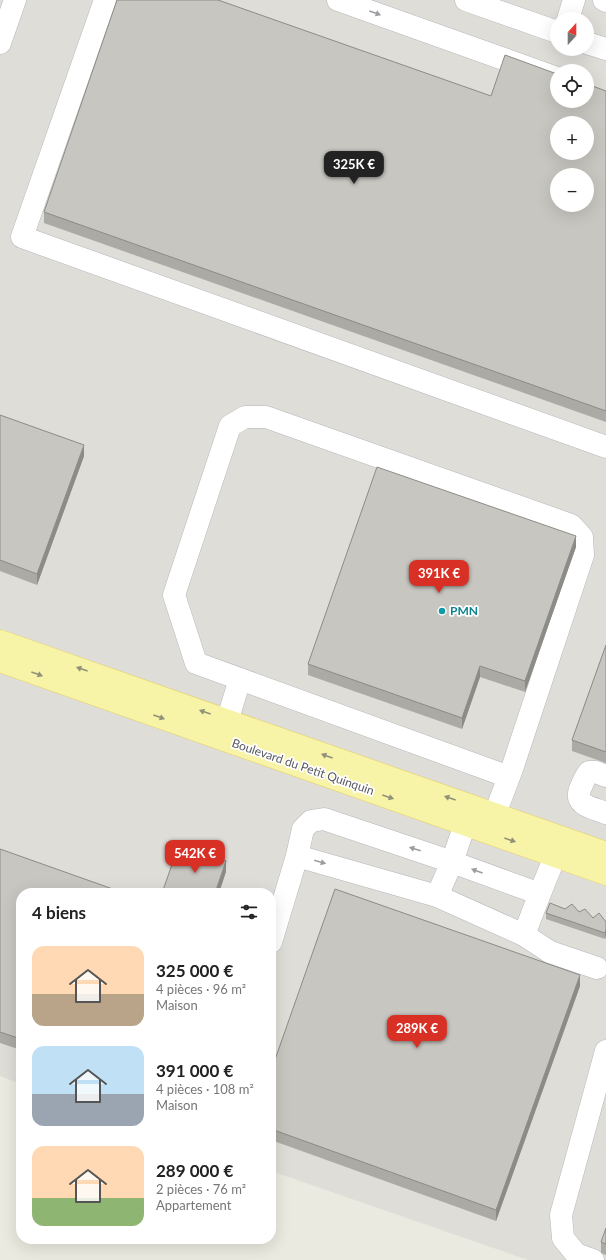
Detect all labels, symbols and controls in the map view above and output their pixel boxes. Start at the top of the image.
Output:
one-way arrow [369,10,381,16]
north arrow [550,12,594,56]
map controls [550,12,594,212]
button: locate [550,64,594,108]
button: + [550,116,594,160]
pin: 325K € [321,151,387,185]
text: 325K € [333,156,375,172]
button: − [550,168,594,212]
pin: 391K € [406,560,472,594]
text: 391K € [418,565,460,581]
place label: PMN [450,603,478,618]
marker: PMN [437,606,447,616]
one-way arrow [76,666,88,672]
one-way arrow [31,671,43,677]
one-way arrow [199,709,211,715]
one-way arrow [154,714,166,720]
street label: Boulevard du Petit Quinquin [230,735,376,798]
one-way arrow [321,752,333,758]
one-way arrow [382,794,394,800]
one-way arrow [444,795,456,801]
one-way arrow [505,838,517,844]
pin: 542K € [162,840,228,874]
text: 542K € [174,845,216,861]
one-way arrow [408,846,420,852]
one-way arrow [314,859,326,865]
one-way arrow [471,868,483,874]
icon: filters [238,901,260,923]
text: 4 biens [32,902,86,923]
text: 325 000 € [156,960,233,981]
icon: home [64,962,112,1010]
text: 4 pièces · 96 m² [156,981,246,997]
text: Maison [156,997,198,1013]
pin: 289K € [384,1015,450,1049]
text: 289K € [396,1020,438,1036]
text: 391 000 € [156,1060,233,1081]
icon: home [64,1062,112,1110]
text: 4 pièces · 108 m² [156,1081,254,1097]
text: Maison [156,1097,198,1113]
text: 289 000 € [156,1160,233,1181]
icon: home [64,1162,112,1210]
text: 2 pièces · 76 m² [156,1181,246,1197]
text: Appartement [156,1197,231,1213]

